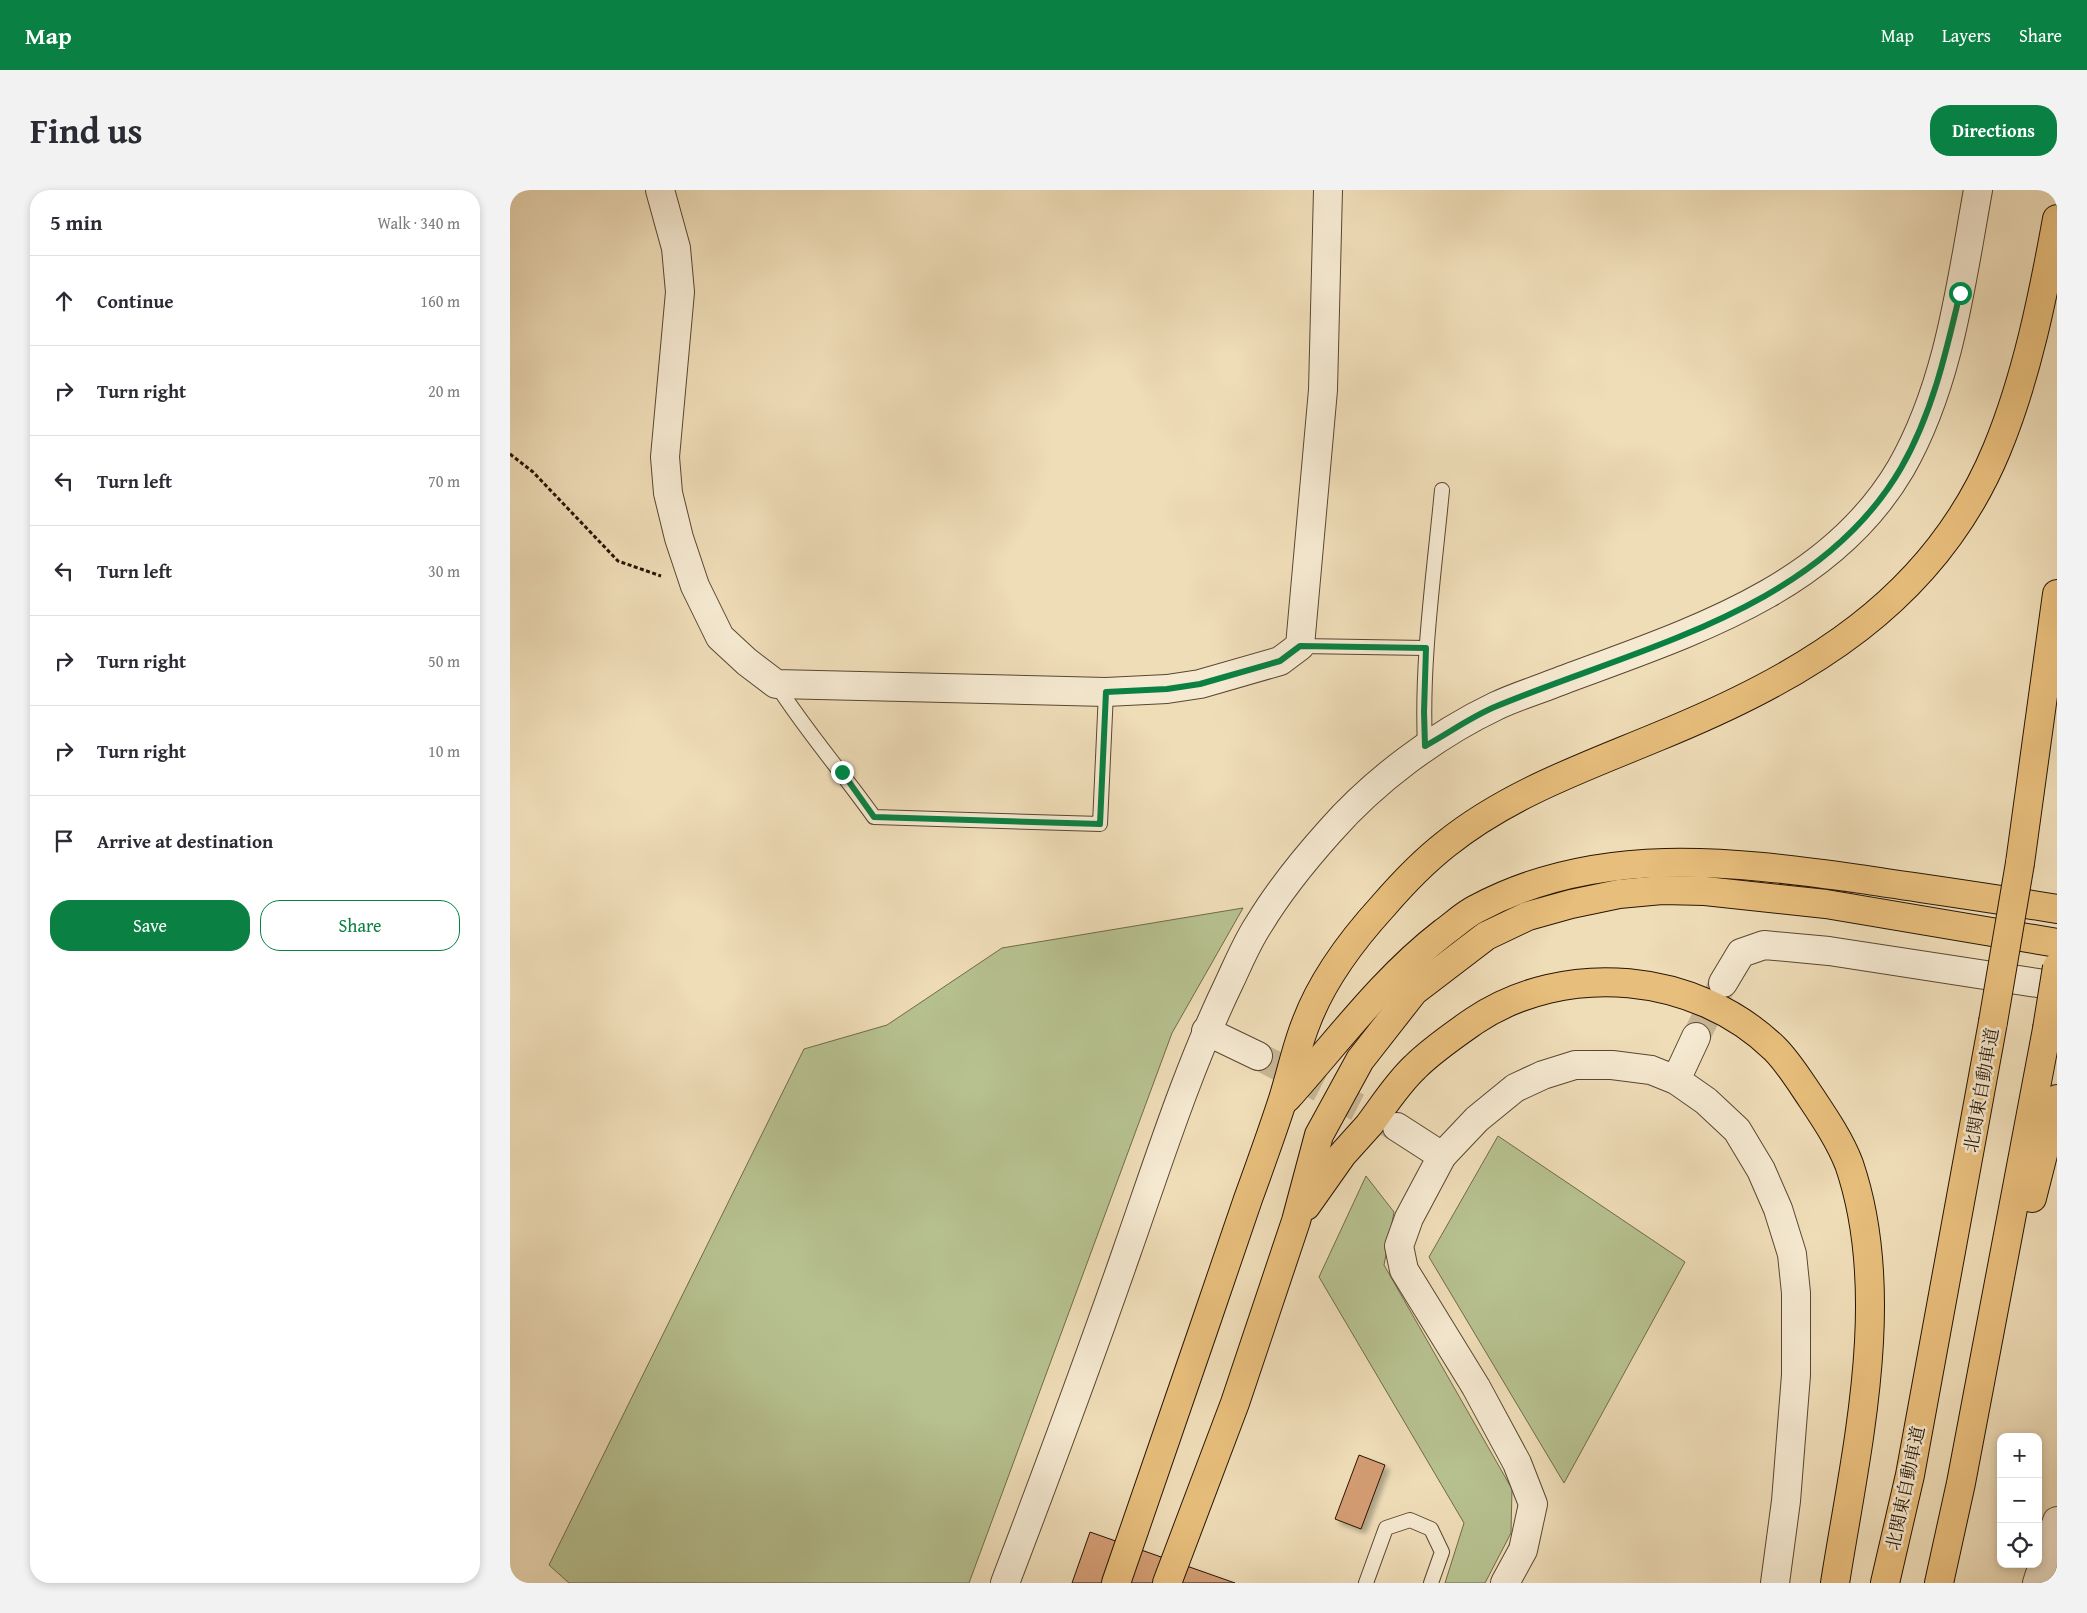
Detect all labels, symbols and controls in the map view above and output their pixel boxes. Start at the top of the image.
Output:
text: Map [25,18,72,53]
text: Map [1881,22,1914,49]
text: Layers [1942,22,1991,49]
text: Share [2019,22,2062,49]
text: Find us [30,105,143,156]
button: Directions [1930,105,2057,156]
text: 5 min [50,207,102,238]
text: Walk · 340 m [377,211,460,235]
route start [1949,282,1972,305]
icon: ahead [50,287,78,315]
text: Continue [97,287,174,315]
text: 160 m [420,289,460,313]
icon: right [50,377,78,405]
text: Turn right [97,377,186,405]
text: 20 m [428,379,460,403]
icon: left [50,467,78,495]
text: Turn left [97,467,172,495]
text: 70 m [428,469,460,493]
icon: left [50,557,78,585]
text: Turn left [97,557,172,585]
text: 30 m [428,559,460,583]
icon: right [50,647,78,675]
text: Turn right [97,647,186,675]
text: 50 m [428,649,460,673]
icon: right [50,737,78,765]
text: Turn right [97,737,186,765]
text: 10 m [428,739,460,763]
route end [831,761,854,784]
icon: arrive [50,827,78,855]
text: Arrive at destination [97,827,273,855]
button: Save [50,900,250,951]
button: Share [260,900,460,951]
street label: 北関東自動車道 [1957,1026,2005,1154]
street label: 北関東自動車道 [1879,1424,1931,1552]
map controls [1997,1433,2042,1568]
button: + [1997,1433,2042,1478]
button: − [1997,1478,2042,1523]
button: locate [1997,1523,2042,1568]

